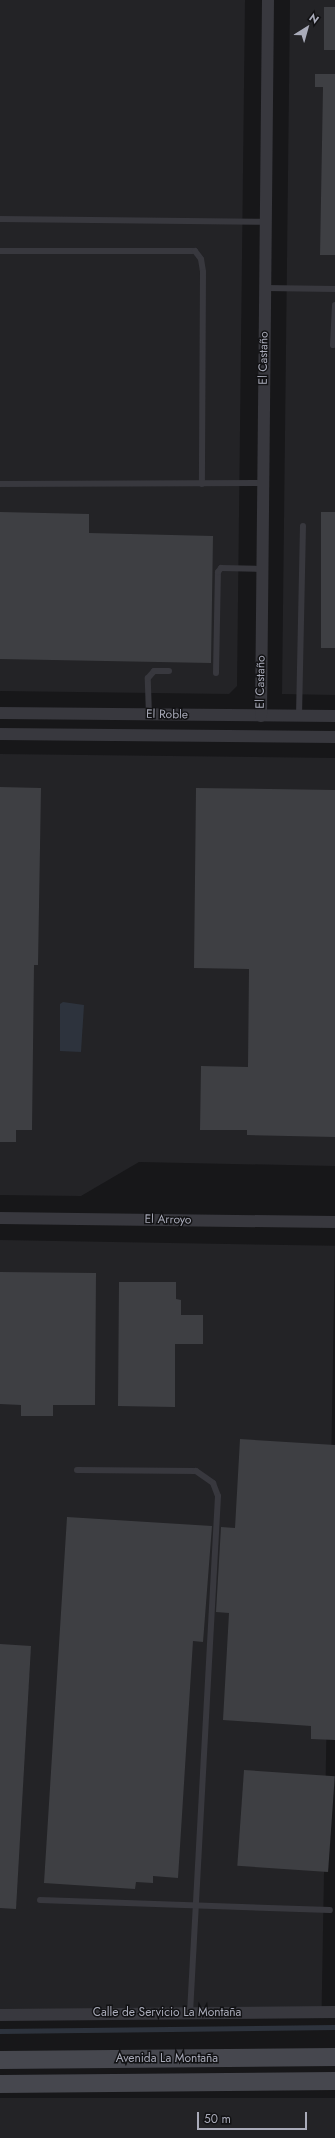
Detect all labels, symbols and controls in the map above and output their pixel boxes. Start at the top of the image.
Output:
north arrow [287,8,327,48]
text: N [306,9,323,27]
street label: El Castaño [256,331,272,385]
street label: El Castaño [253,655,269,709]
street label: El Roble [146,707,188,723]
street label: El Arroyo [144,1212,192,1228]
street label: Calle de Servicio La Montaña [93,2006,241,2020]
street label: Avenida La Montaña [116,2052,218,2066]
scale bar [199,2104,309,2130]
text: 50 m [204,2110,231,2128]

